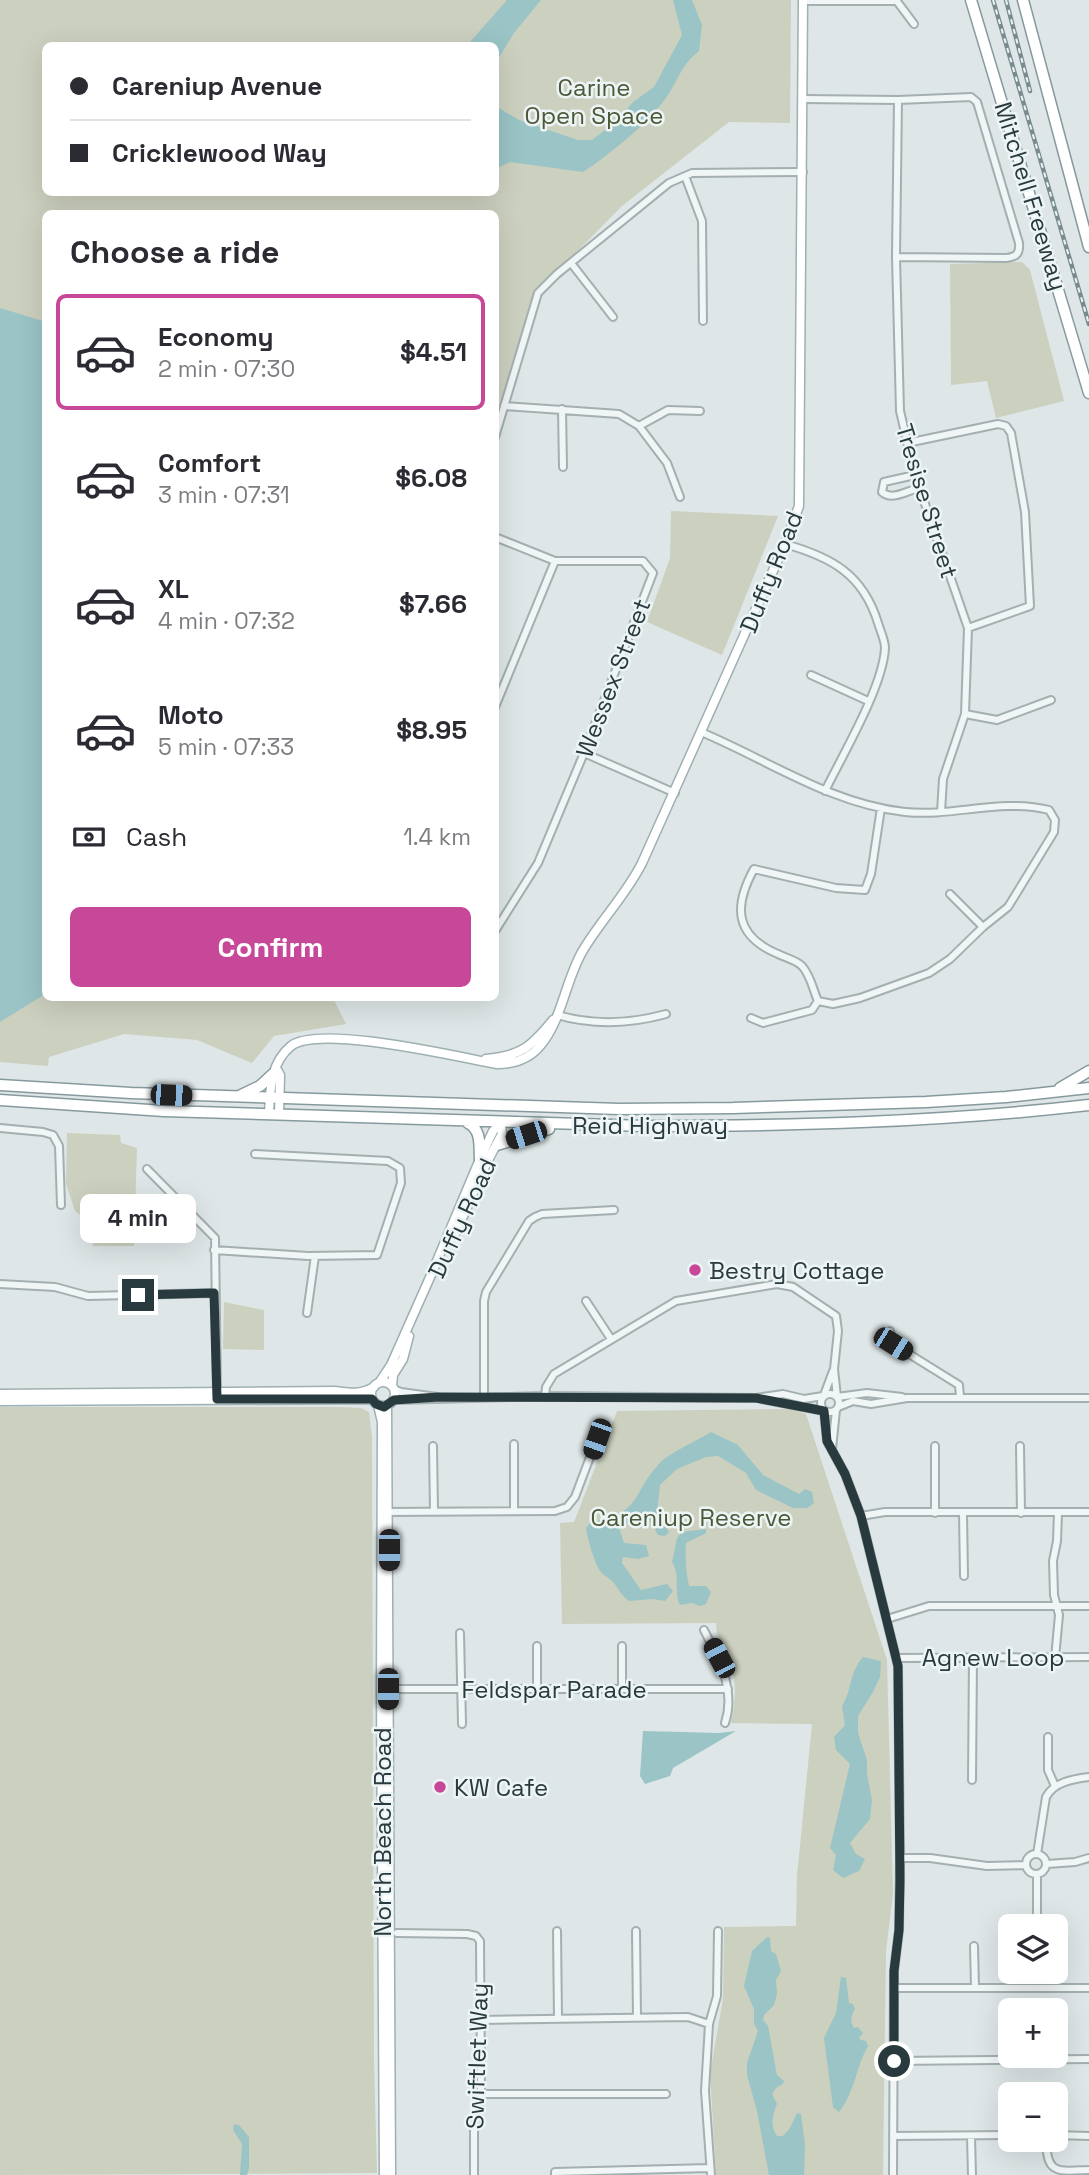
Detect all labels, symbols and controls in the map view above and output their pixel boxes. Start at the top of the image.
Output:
text: Careniup Avenue [112,69,322,103]
park label: Carine Open Space [525,72,663,131]
street label: Mitchell Freeway [988,98,1074,294]
text: Cricklewood Way [112,136,327,170]
text: Choose a ride [70,232,280,272]
text: Economy [158,320,274,354]
icon: car [74,321,137,384]
text: $4.51 [400,335,467,369]
text: 2 min · 07:30 [158,354,295,384]
street label: Tresise Street [889,420,965,582]
text: Comfort [158,446,261,480]
icon: car [74,447,137,510]
text: $6.08 [395,461,467,495]
text: 3 min · 07:31 [158,480,290,510]
street label: Duffy Road [733,507,809,637]
text: XL [158,572,189,606]
icon: car [74,573,137,636]
text: $7.66 [399,587,467,621]
street label: Wessex Street [569,594,657,762]
text: 4 min · 07:32 [158,606,295,636]
text: Moto [158,698,224,732]
icon: car [74,699,137,762]
text: $8.95 [396,713,467,747]
text: 5 min · 07:33 [158,732,294,762]
icon: cash [70,818,108,856]
text: Cash [126,820,187,854]
text: 1.4 km [403,822,471,852]
button: Confirm [70,907,471,987]
car [150,1084,193,1106]
street label: Reid Highway [572,1110,728,1141]
car [503,1119,550,1151]
street label: Duffy Road [421,1153,503,1283]
callout: 4 min [80,1194,196,1242]
text: 4 min [108,1203,168,1233]
place label: Bestry Cottage [709,1255,885,1286]
marker: Bestry Cottage [687,1262,703,1278]
route end [122,1279,154,1311]
car [870,1324,917,1364]
car [581,1416,614,1462]
park label: Careniup Reserve [591,1502,791,1533]
car [379,1529,400,1571]
car [700,1635,739,1681]
street label: Agnew Loop [922,1642,1064,1673]
car [378,1668,399,1710]
street label: Feldspar Parade [461,1674,647,1705]
street label: North Beach Road [367,1727,398,1937]
place label: KW Cafe [454,1772,548,1803]
marker: KW Cafe [432,1779,448,1795]
map controls [998,1914,1068,2152]
button: layers [998,1914,1068,1984]
street label: Swiftlet Way [459,1982,495,2130]
button: + [998,1998,1068,2068]
route start [878,2045,910,2077]
button: − [998,2082,1068,2152]

